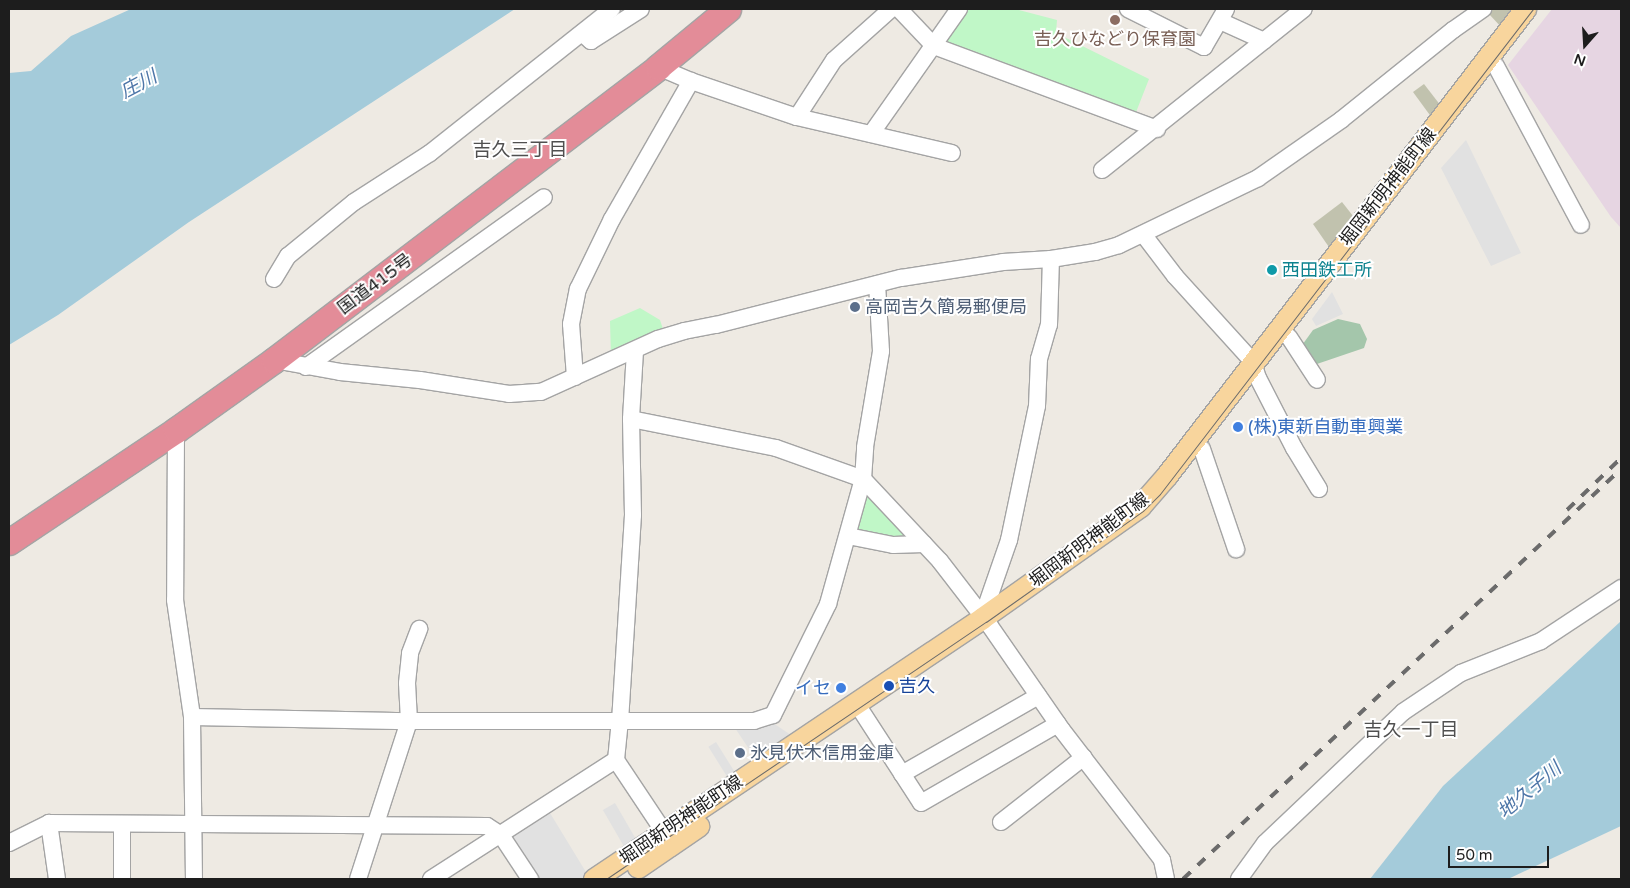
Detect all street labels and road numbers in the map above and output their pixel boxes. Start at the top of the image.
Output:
street label: 堀岡新明神能町線 [1335,124,1441,250]
street label: 国道415号 [333,249,417,319]
street label: 堀岡新明神能町線 [1025,488,1153,592]
street label: 堀岡新明神能町線 [615,771,747,869]

